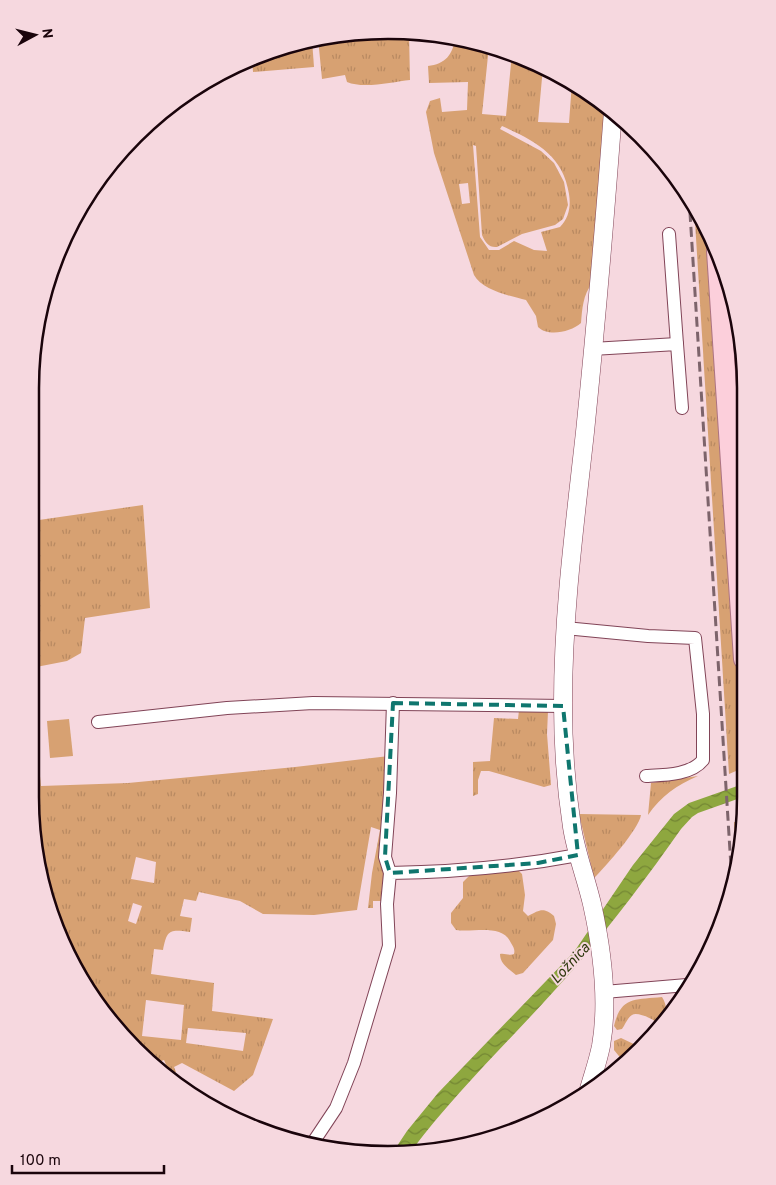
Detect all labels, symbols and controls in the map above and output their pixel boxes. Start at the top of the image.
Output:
north arrow [10,10,60,60]
text: N [37,28,55,40]
water label: Ložnica [547,939,595,989]
scale bar [12,1142,165,1174]
text: 100 m [20,1152,61,1171]

